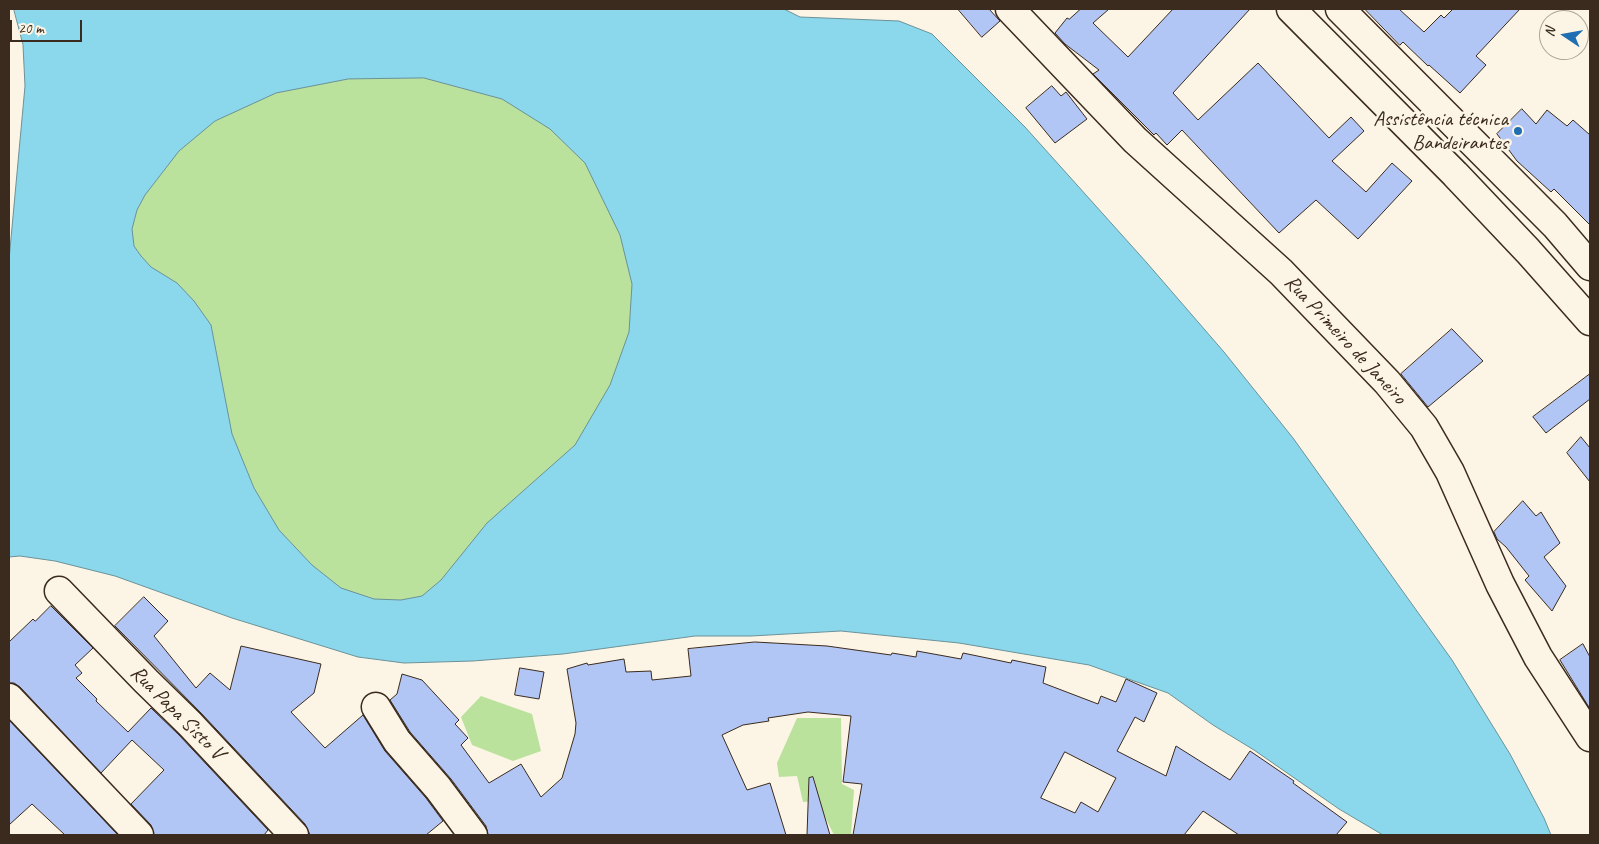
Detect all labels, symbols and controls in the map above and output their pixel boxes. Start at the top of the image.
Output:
scale bar [12,10,85,42]
north arrow [1539,10,1589,60]
text: 20 m [18,19,44,38]
text: N [1541,26,1559,38]
place label: Assistência técnica Bandeirantes [1373,106,1508,156]
marker: Assistência técnica Bandeirantes [1512,125,1524,137]
street label: Rua Primeiro de Janeiro [1279,270,1411,410]
street label: Rua Papa Sisto V [125,661,229,765]

